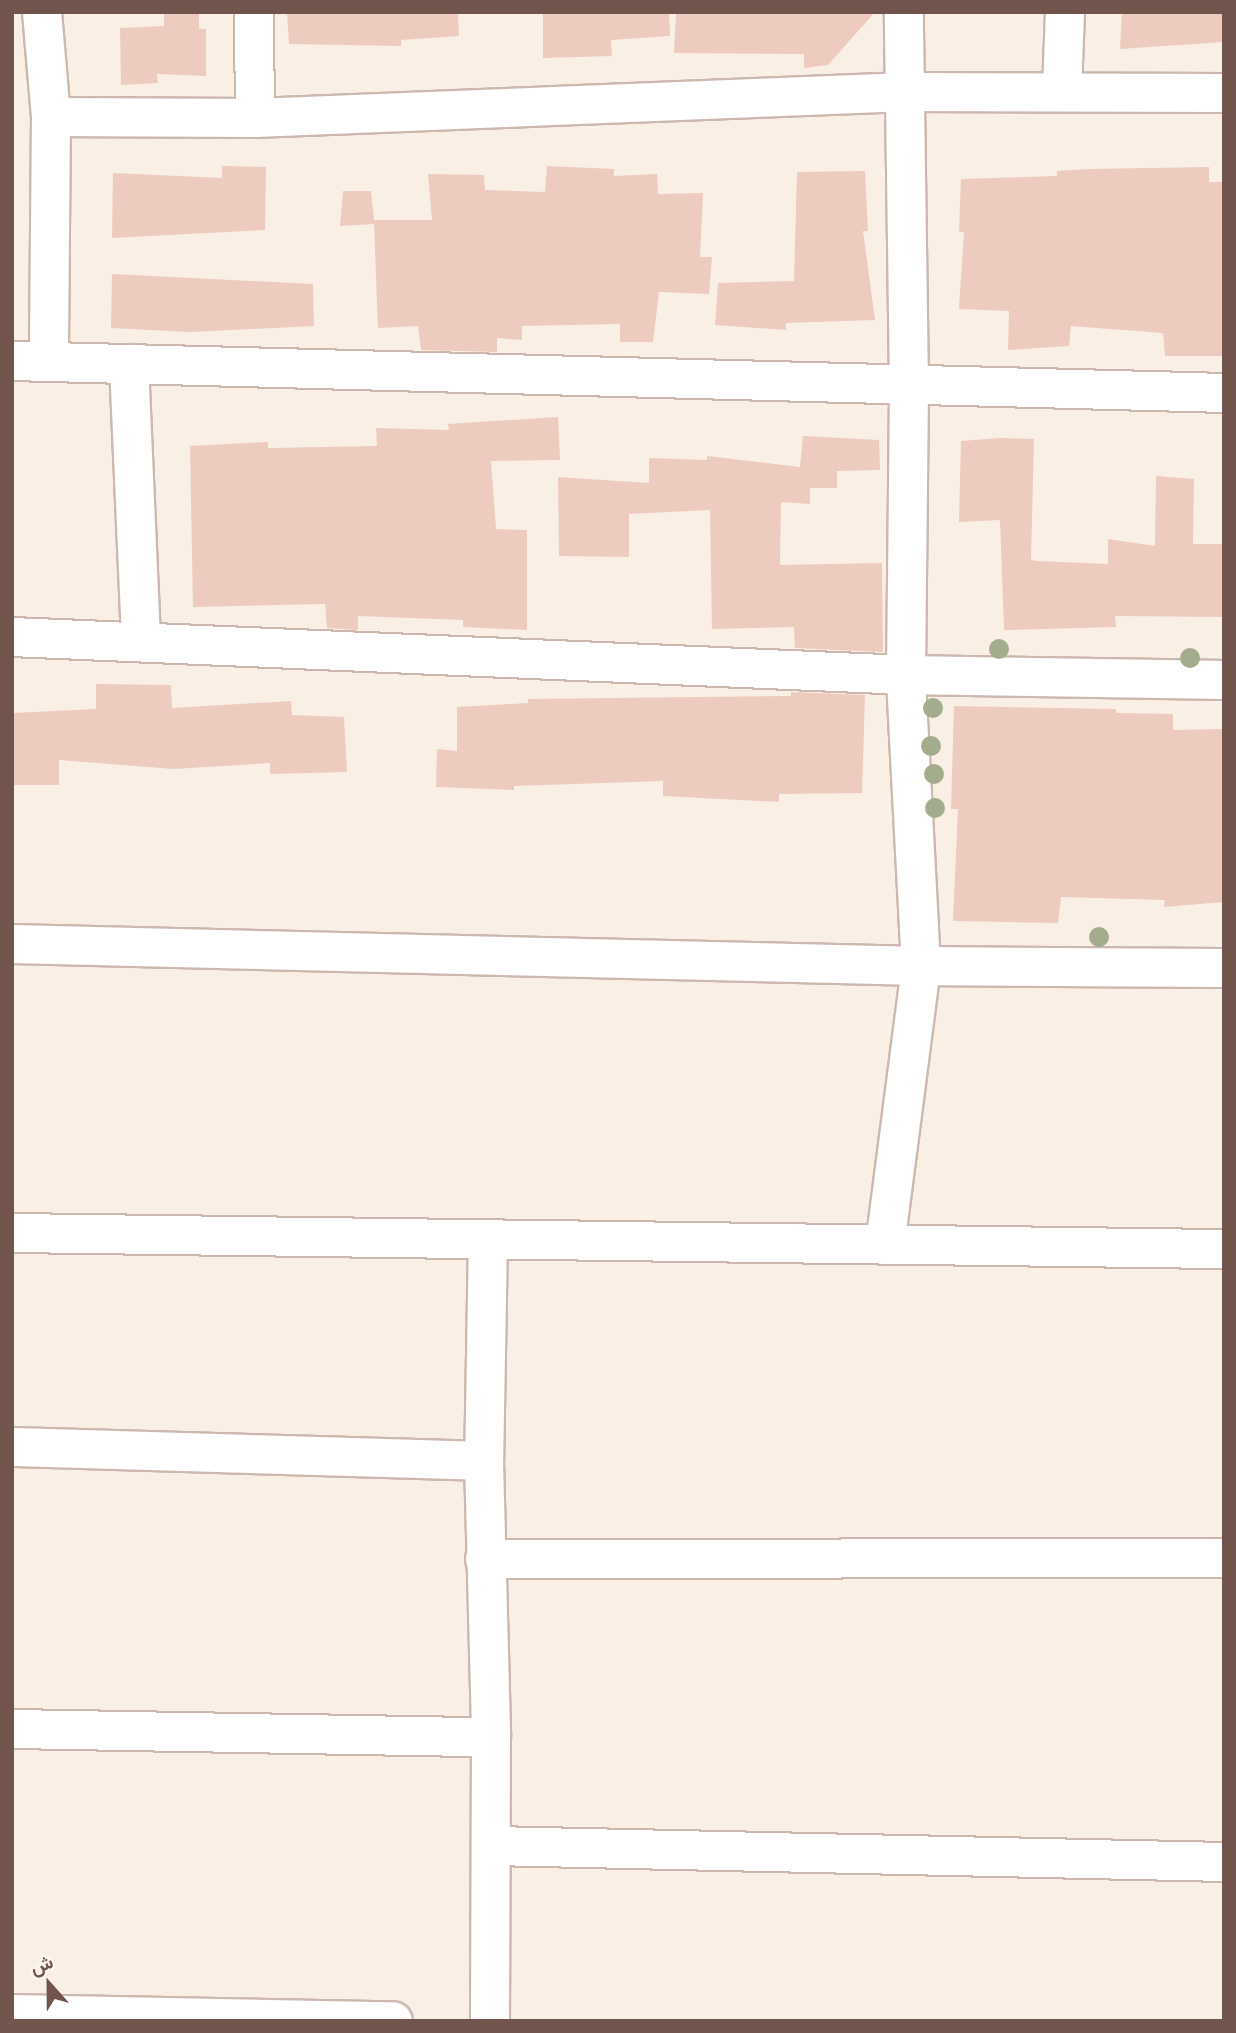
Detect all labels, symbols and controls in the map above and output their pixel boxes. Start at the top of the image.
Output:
north arrow [14,1949,84,2019]
text: ش [27,1949,56,1980]

